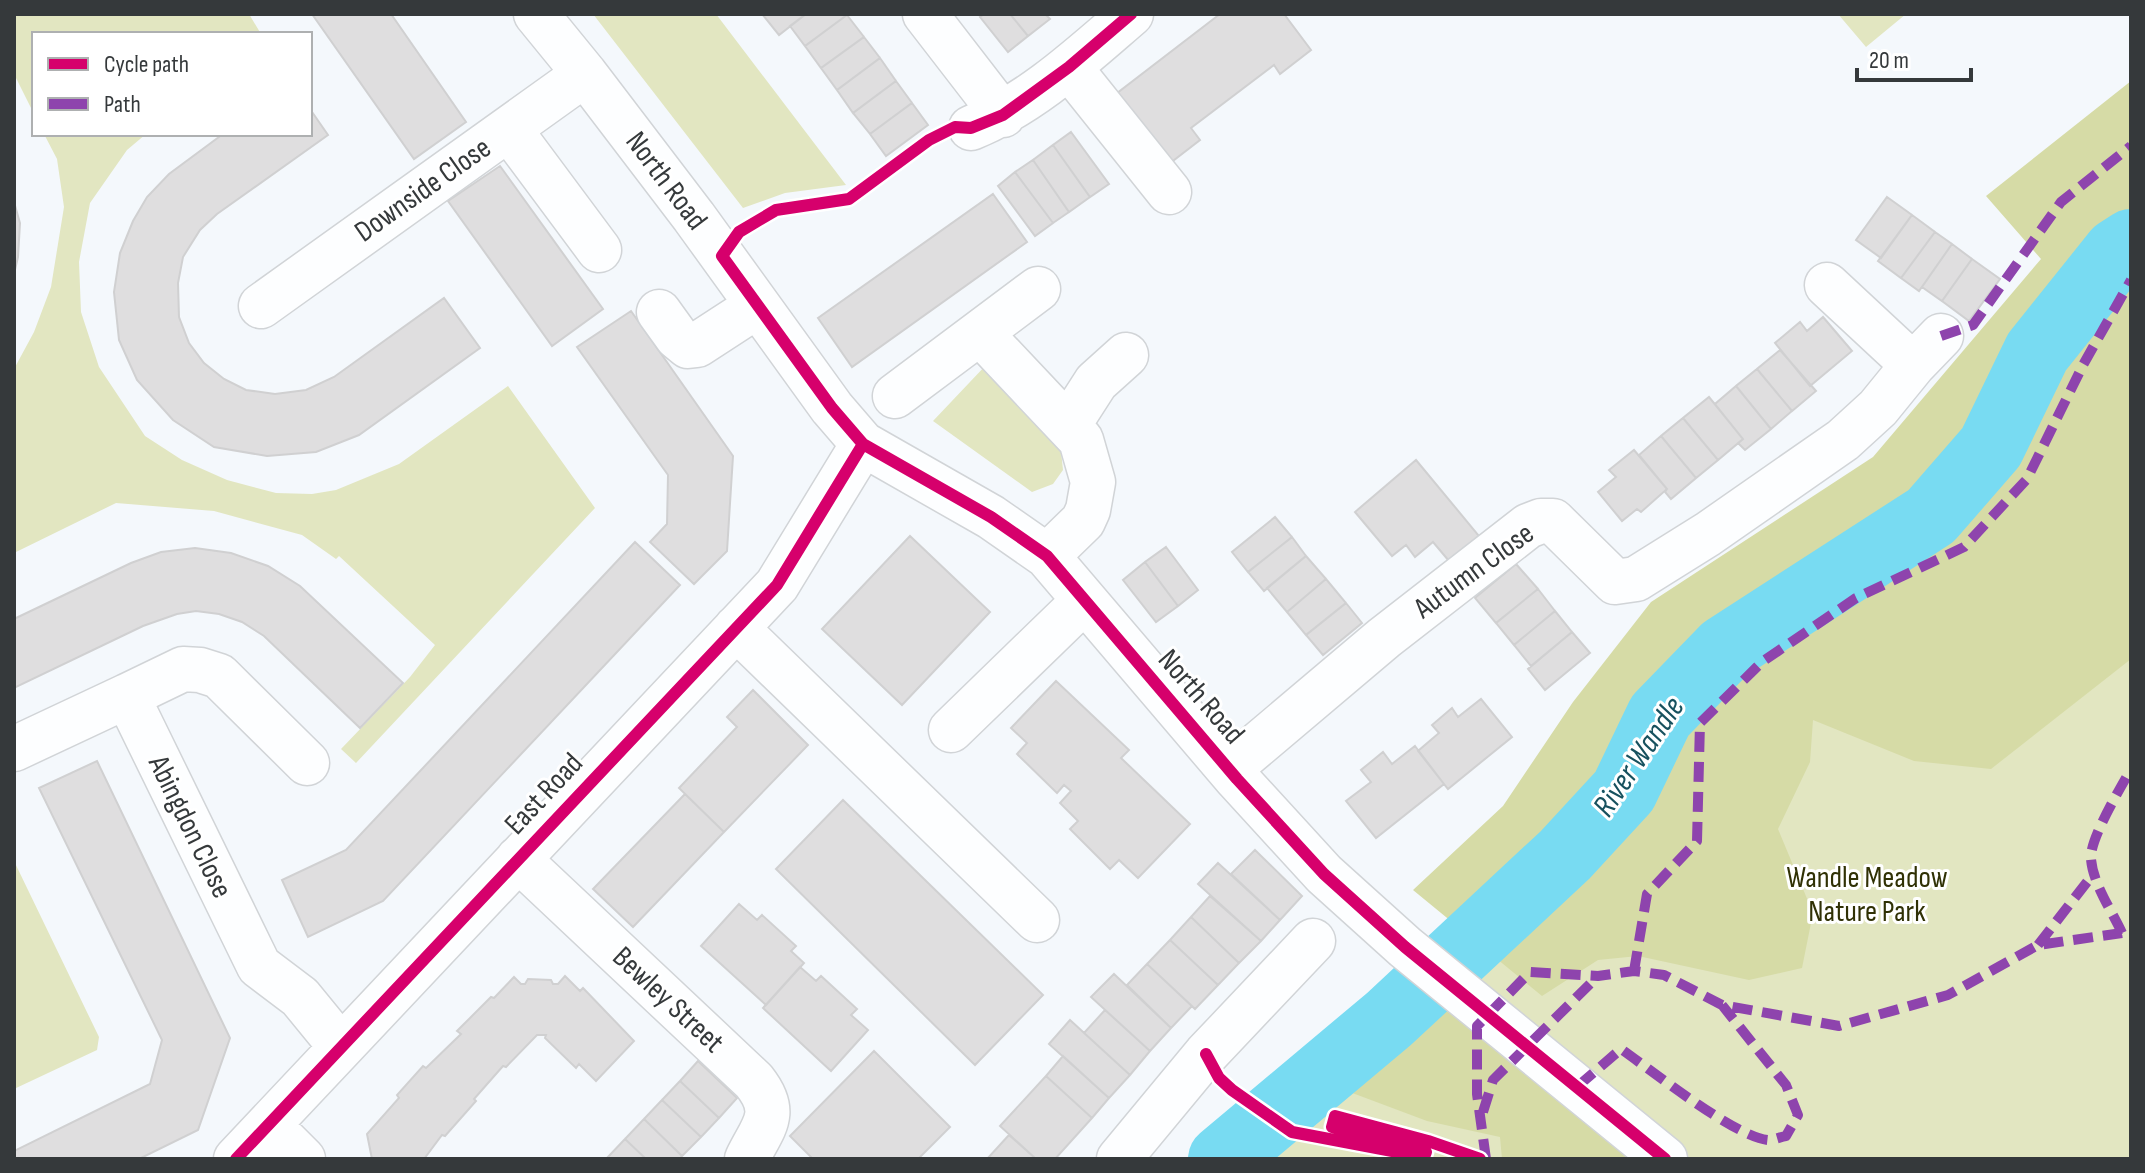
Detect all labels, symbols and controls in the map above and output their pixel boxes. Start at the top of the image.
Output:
legend [32,32,312,136]
scale bar [1857,32,1971,82]
text: 20 m [1869,46,1909,75]
text: Cycle path [104,50,189,79]
text: Path [104,90,141,119]
street label: North Road [617,125,715,237]
street label: Downside Close [348,130,498,250]
street label: Autumn Close [1406,515,1541,627]
street label: North Road [1150,642,1252,752]
water label: River Wandle [1585,690,1693,824]
street label: East Road [497,746,591,842]
street label: Abingdon Close [140,749,240,904]
park label: Wandle Meadow Nature Park [1786,860,1948,930]
street label: Bewley Street [605,939,731,1061]

